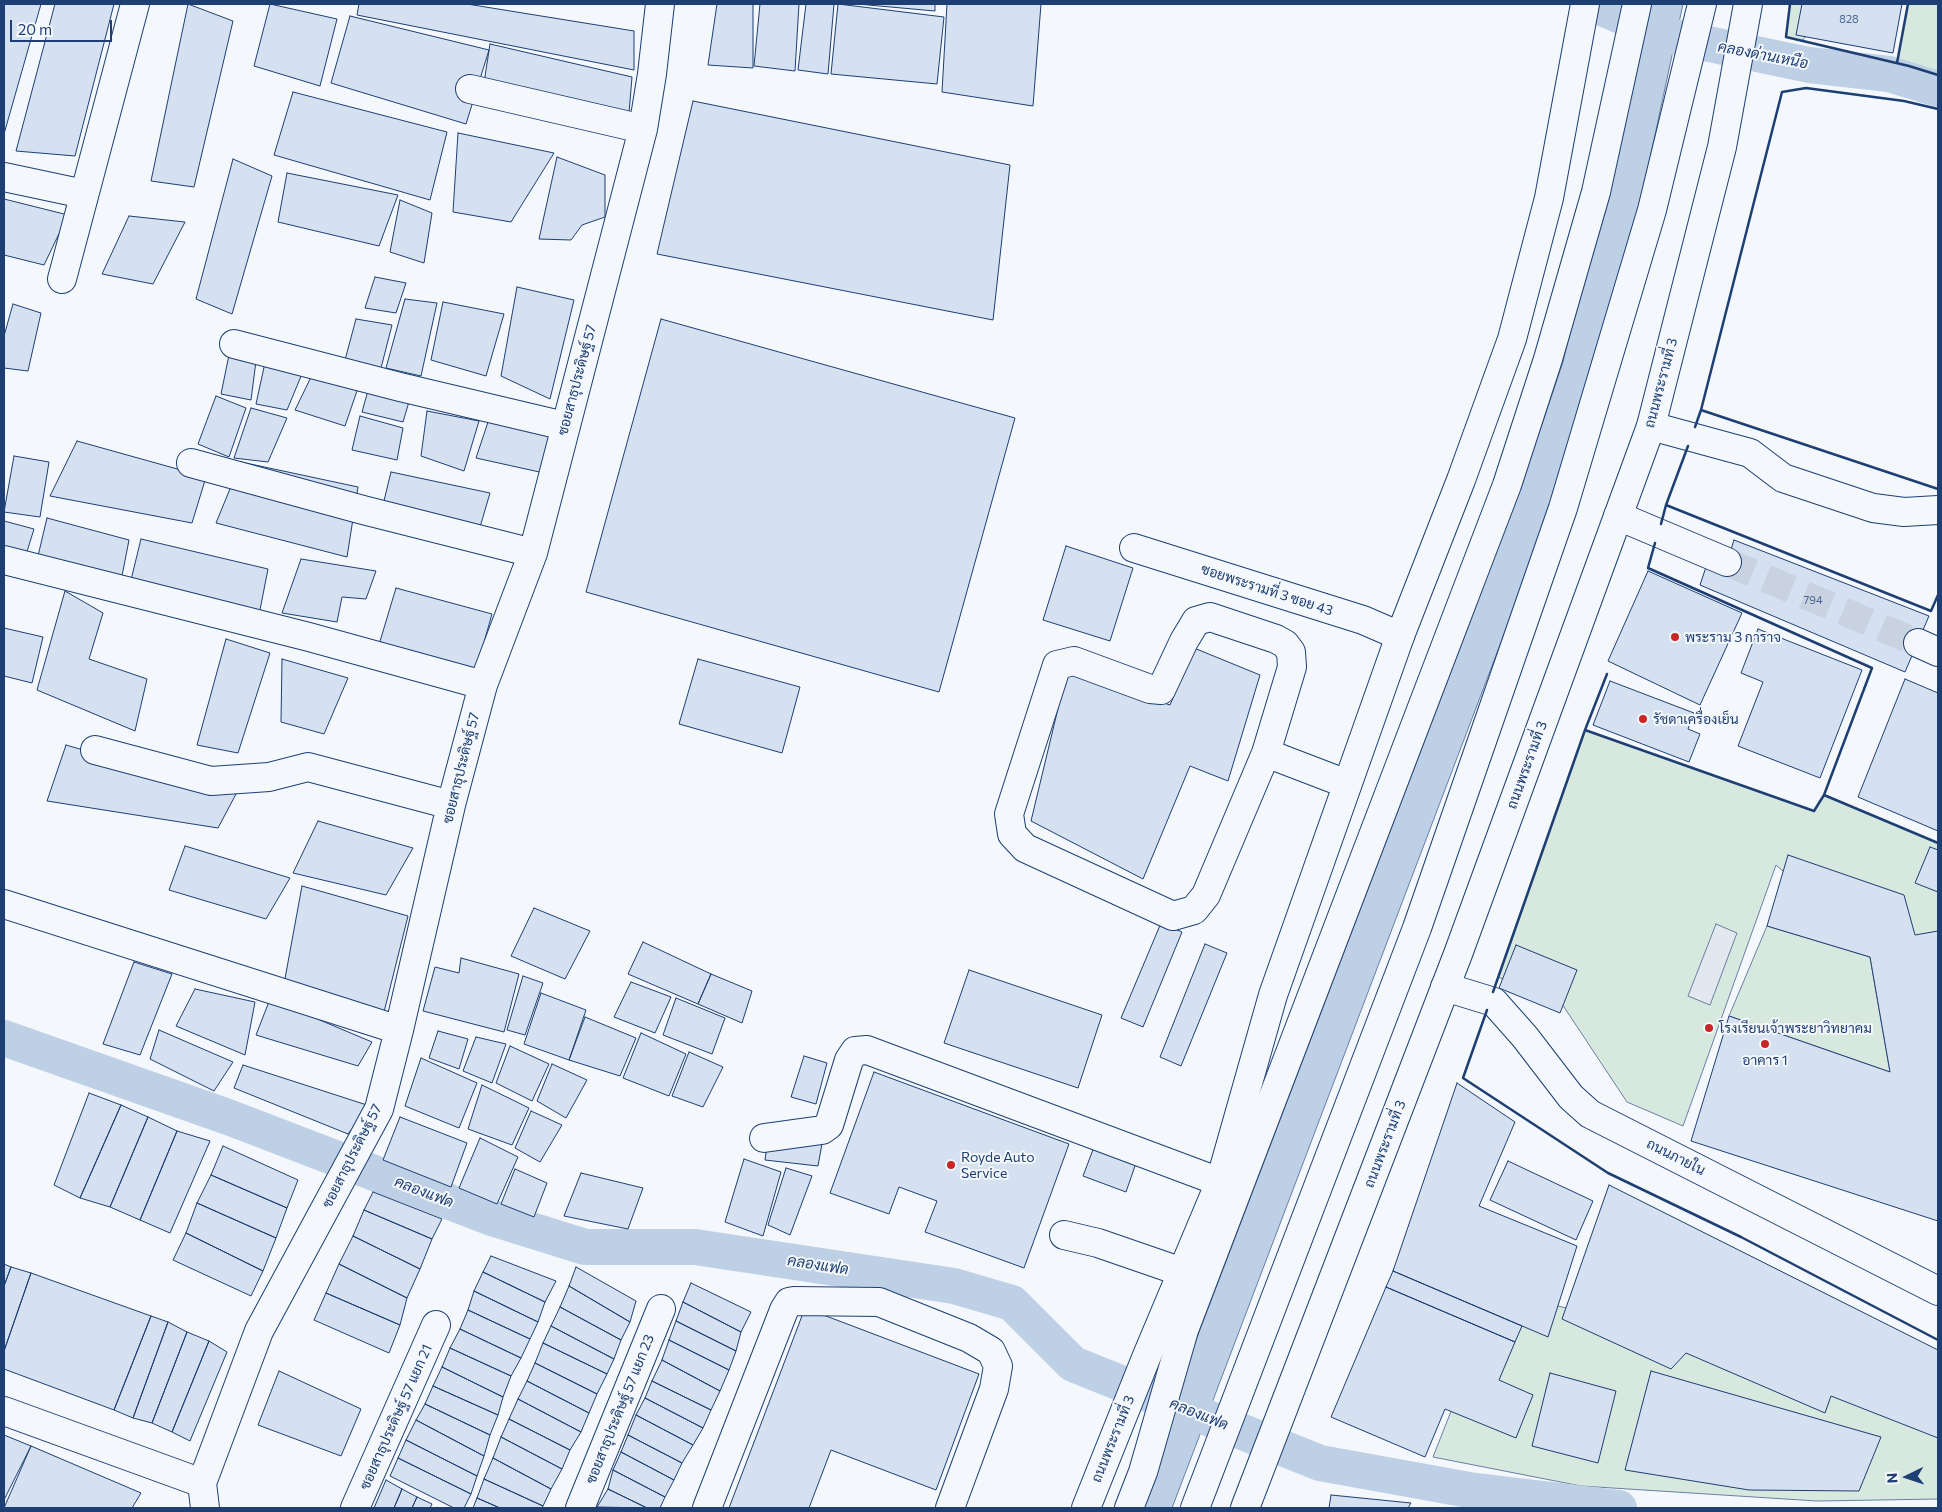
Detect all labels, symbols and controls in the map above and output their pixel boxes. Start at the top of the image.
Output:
scale bar [12,10,115,42]
house number: 828 [1839,12,1859,26]
text: 20 m [18,20,52,38]
water label: คลองด่านเหนือ [1716,37,1810,73]
street label: ซอยสาธุประดิษฐ์ 57 [554,323,600,437]
street label: ถนนพระรามที่ 3 [1641,336,1681,430]
street label: ซอยพระรามที่ 3 ซอย 43 [1199,561,1335,619]
house number: 794 [1803,593,1823,607]
place label: พระราม 3 การาจ [1685,629,1781,645]
marker: พระราม 3 การาจ [1669,631,1681,643]
street label: ซอยสาธุประดิษฐ์ 57 [439,711,483,825]
place label: รัชดาเครื่องเย็น [1653,711,1739,727]
marker: รัชดาเครื่องเย็น [1637,713,1649,725]
street label: ถนนพระรามที่ 3 [1503,719,1551,811]
place label: โรงเรียนเจ้าพระยาวิทยาคม [1719,1020,1872,1036]
marker: โรงเรียนเจ้าพระยาวิทยาคม [1703,1022,1715,1034]
marker: อาคาร 1 [1759,1038,1771,1050]
place label: อาคาร 1 [1742,1052,1788,1068]
street label: ถนนพระรามที่ 3 [1361,1098,1409,1190]
street label: ซอยสาธุประดิษฐ์ 57 [319,1101,385,1211]
street label: ถนนภายใน [1644,1135,1708,1179]
place label: Royde Auto Service [961,1149,1035,1182]
marker: Royde Auto Service [945,1159,957,1171]
water label: คลองแฟด [392,1173,456,1211]
water label: คลองแฟด [786,1251,850,1279]
street label: ซอยสาธุประดิษฐ์ 57 แยก 23 [582,1332,658,1486]
street label: ซอยสาธุประดิษฐ์ 57 แยก 21 [356,1342,436,1492]
street label: ถนนพระรามที่ 3 [1088,1393,1138,1485]
water label: คลองแฟด [1167,1394,1231,1434]
north arrow [1882,1452,1932,1502]
text: N [1883,1472,1900,1484]

